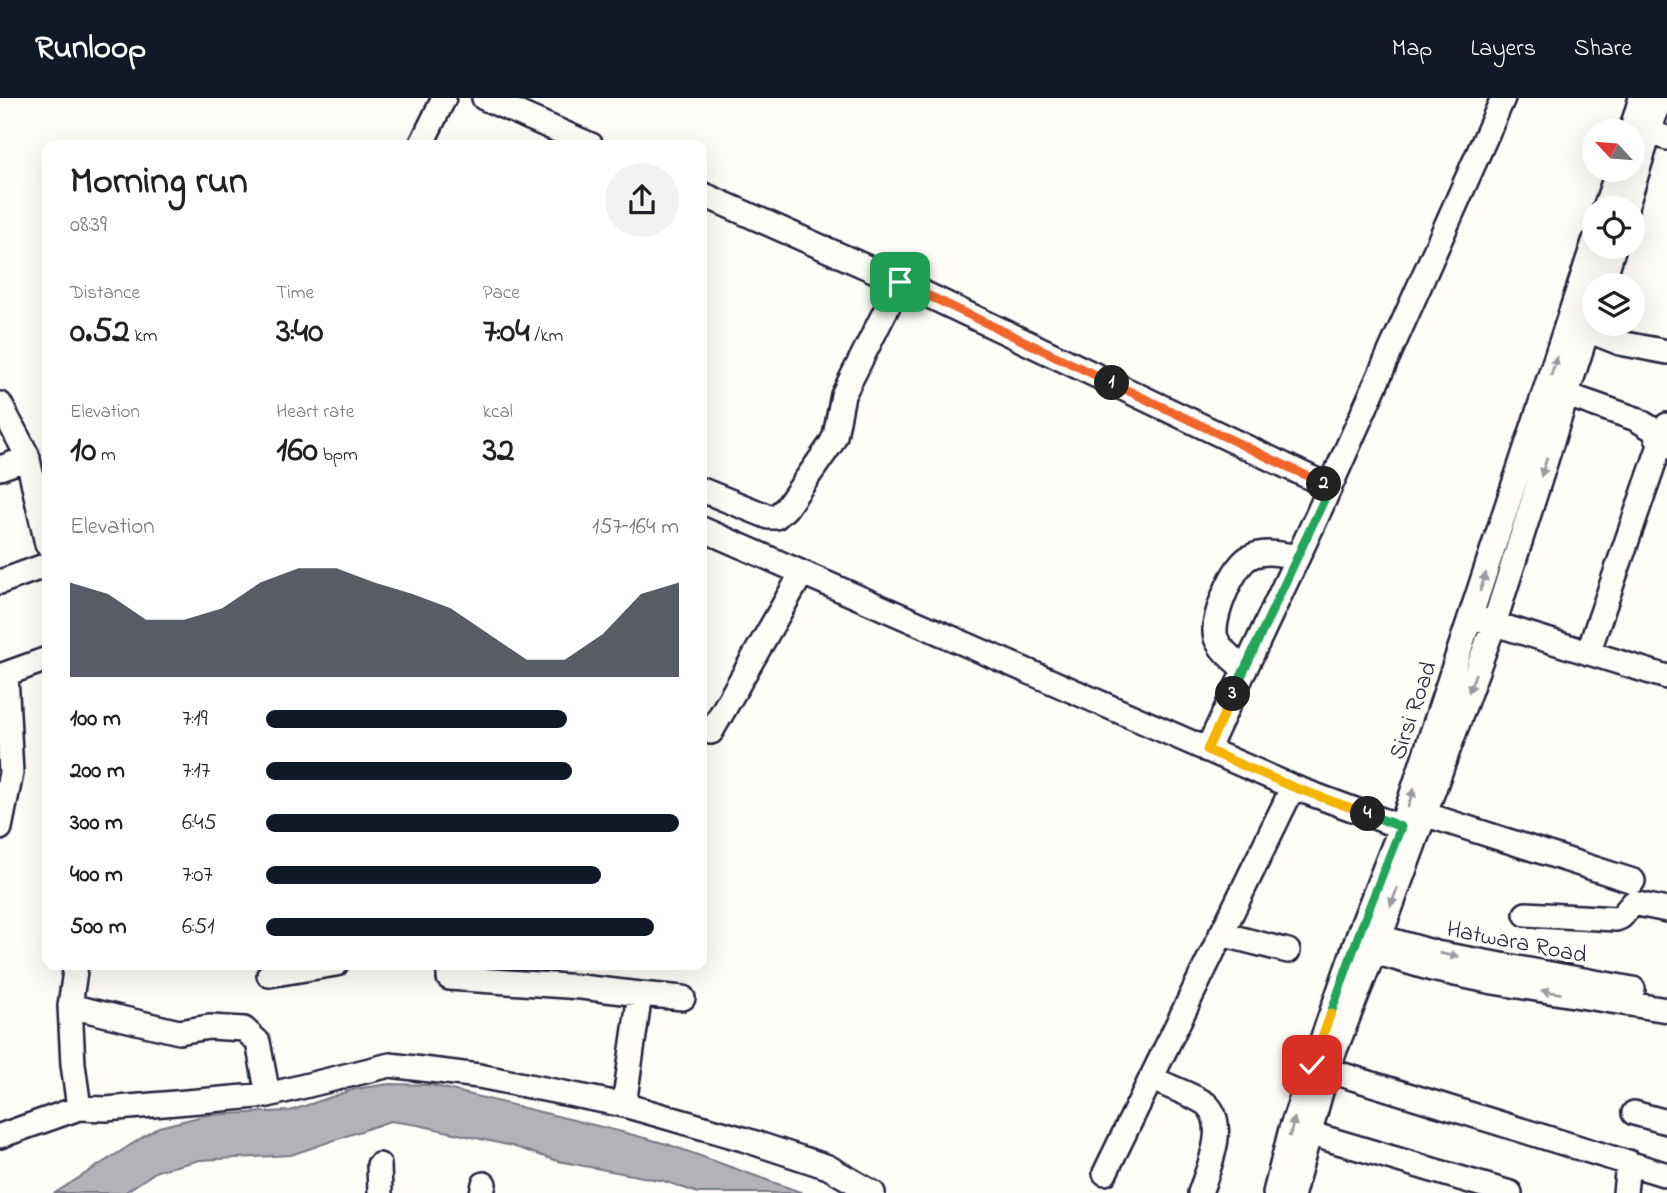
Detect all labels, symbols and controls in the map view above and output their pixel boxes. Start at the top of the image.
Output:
text: Runloop [35,25,146,73]
text: Map [1392,32,1432,67]
text: Layers [1470,32,1536,67]
text: Share [1574,32,1632,67]
north arrow [1582,119,1645,182]
map controls [1582,119,1645,336]
text: Morning run [70,155,248,211]
button: share [605,163,679,237]
button: locate [1582,196,1645,259]
text: 08:39 [70,209,107,242]
pin [870,252,930,312]
icon: arrive [881,263,919,301]
button: layers [1582,273,1645,336]
text: Distance [70,280,140,307]
text: Time [276,280,314,307]
text: Pace [483,280,520,307]
text: 0.52 [70,307,130,358]
text: 3:40 [276,307,323,358]
text: 7:04 [483,307,530,358]
text: km [130,323,158,350]
text: /km [530,323,563,350]
one-way arrow [1549,355,1560,376]
pin: 1 [1094,366,1130,400]
text: 1 [1108,369,1115,396]
text: Elevation [70,399,140,426]
text: Heart rate [276,399,354,426]
text: kcal [483,399,513,426]
text: 10 [70,426,96,477]
text: 160 [276,426,318,477]
text: 32 [483,426,515,477]
text: m [96,442,116,469]
text: bpm [318,442,358,469]
one-way arrow [1538,457,1549,478]
pin: 2 [1306,466,1342,502]
text: 2 [1319,470,1328,497]
text: Elevation [70,511,155,544]
text: 157–164 m [592,511,679,544]
one-way arrow [1478,571,1489,592]
street label: Sirsi Road [1381,656,1448,765]
one-way arrow [1466,673,1477,694]
pin: 3 [1216,676,1250,712]
text: 3 [1229,680,1236,707]
text: 100 m [70,703,121,736]
text: 7:19 [182,703,208,736]
text: 200 m [70,755,125,788]
text: 7:17 [182,755,210,788]
one-way arrow [1406,787,1417,808]
pin: 4 [1350,796,1386,832]
text: 4 [1364,800,1371,827]
text: 300 m [70,807,123,840]
text: 6:45 [182,807,217,840]
text: 400 m [70,859,123,892]
text: 7:07 [182,859,213,892]
one-way arrow [1388,886,1399,907]
text: 500 m [70,911,127,944]
text: 6:51 [182,911,215,944]
street label: Hatwara Road [1443,913,1590,974]
one-way arrow [1438,950,1460,961]
one-way arrow [1540,986,1562,997]
pin [1282,1035,1342,1095]
icon: check [1293,1046,1331,1084]
one-way arrow [1288,1116,1298,1137]

